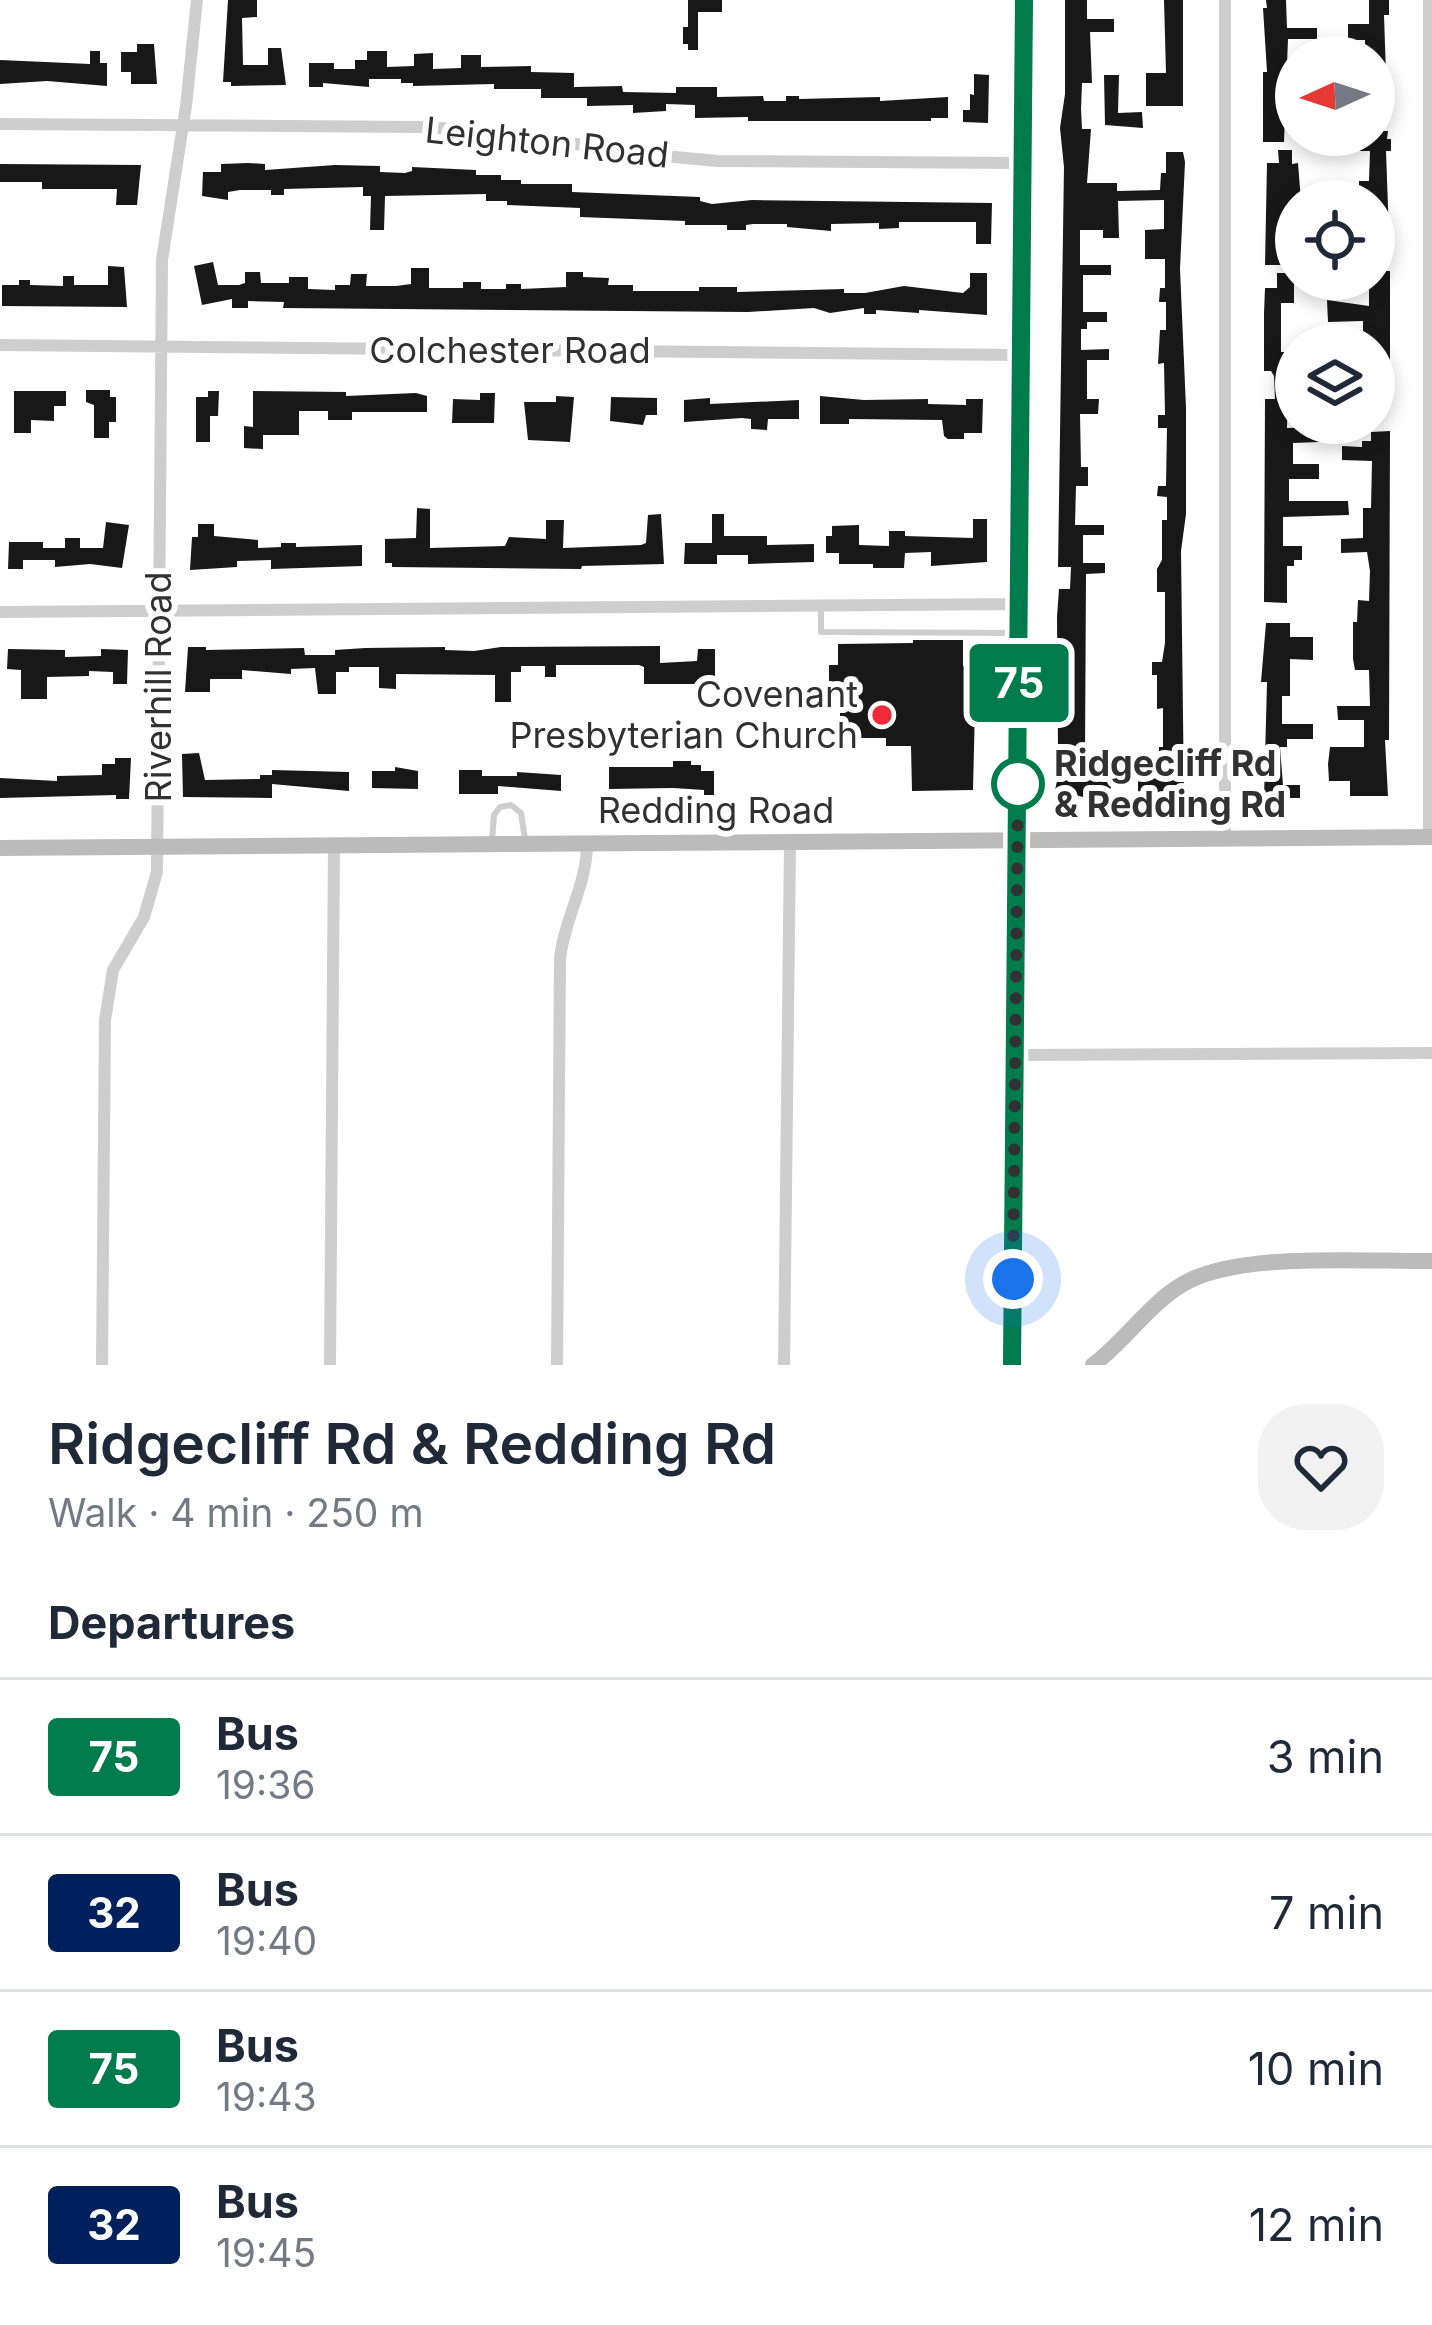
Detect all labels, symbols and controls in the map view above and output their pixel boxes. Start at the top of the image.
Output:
north arrow [1275,36,1395,156]
map controls [1275,36,1395,444]
street label: Leighton Road [423,107,671,177]
button: locate [1275,180,1395,300]
button: layers [1275,324,1395,444]
street label: Colchester Road [369,328,651,372]
street label: Riverhill Road [136,572,180,802]
line badge: 75 [965,644,1073,722]
text: 75 [994,657,1044,708]
place label: Covenant Presbyterian Church [509,672,858,757]
marker: Covenant Presbyterian Church [869,702,895,728]
place label: Ridgecliff Rd & Redding Rd [1054,741,1286,826]
marker: Ridgecliff Rd & Redding Rd [993,759,1043,809]
street label: Redding Road [598,788,834,832]
your location [983,1249,1043,1309]
button: heart [1258,1404,1384,1530]
text: Ridgecliff Rd & Redding Rd [48,1409,776,1478]
text: Walk · 4 min · 250 m [48,1489,424,1536]
text: Departures [48,1595,295,1650]
text: Bus [216,1706,299,1761]
text: 3 min [1267,1729,1384,1784]
text: 75 [89,1731,139,1782]
text: 19:36 [216,1761,316,1808]
text: Bus [216,1862,299,1917]
text: 7 min [1269,1885,1384,1940]
text: 32 [87,1887,141,1938]
text: 19:40 [216,1917,317,1964]
text: Bus [216,2018,299,2073]
text: 10 min [1248,2041,1384,2096]
text: 75 [89,2043,139,2094]
text: 19:43 [216,2073,317,2120]
text: Bus [216,2174,299,2229]
text: 12 min [1249,2197,1384,2252]
text: 32 [87,2199,141,2250]
text: 19:45 [216,2229,316,2276]

